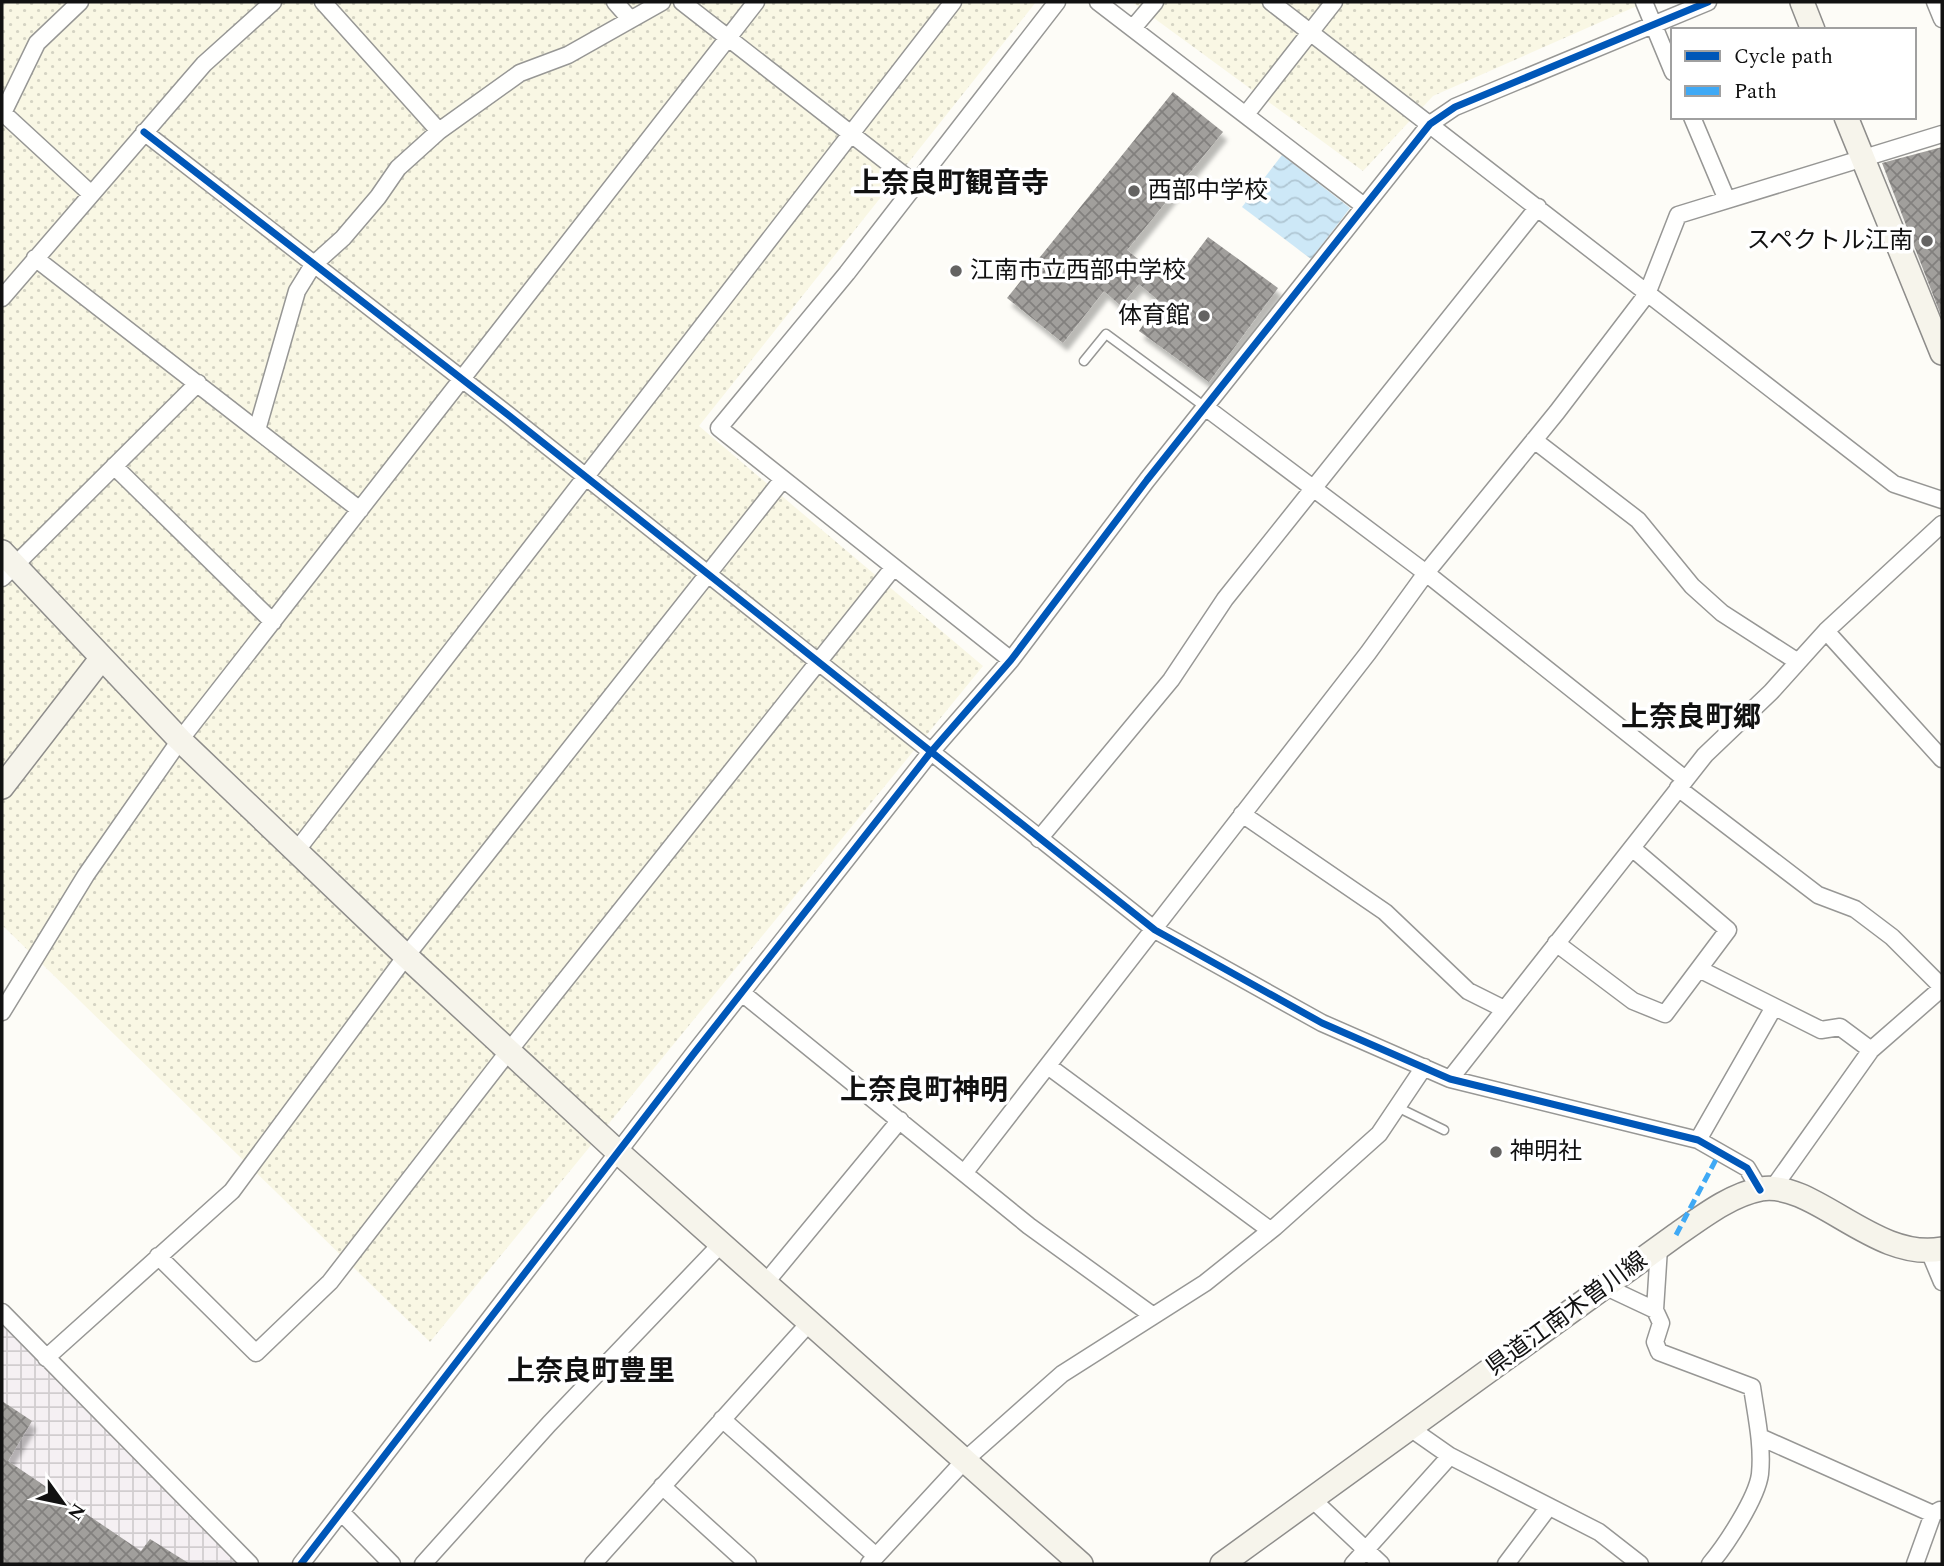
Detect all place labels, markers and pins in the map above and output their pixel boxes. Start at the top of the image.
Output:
place label: 西部中学校 [1148,173,1268,209]
marker: 西部中学校 [1126,183,1142,199]
place label: スペクトル江南 [1747,223,1913,259]
marker: スペクトル江南 [1919,233,1935,249]
place label: 江南市立西部中学校 [970,253,1186,289]
marker: 江南市立西部中学校 [948,263,964,279]
place label: 体育館 [1118,298,1190,334]
marker: 体育館 [1196,308,1212,324]
place label: 神明社 [1510,1134,1582,1170]
marker: 神明社 [1488,1144,1504,1160]

